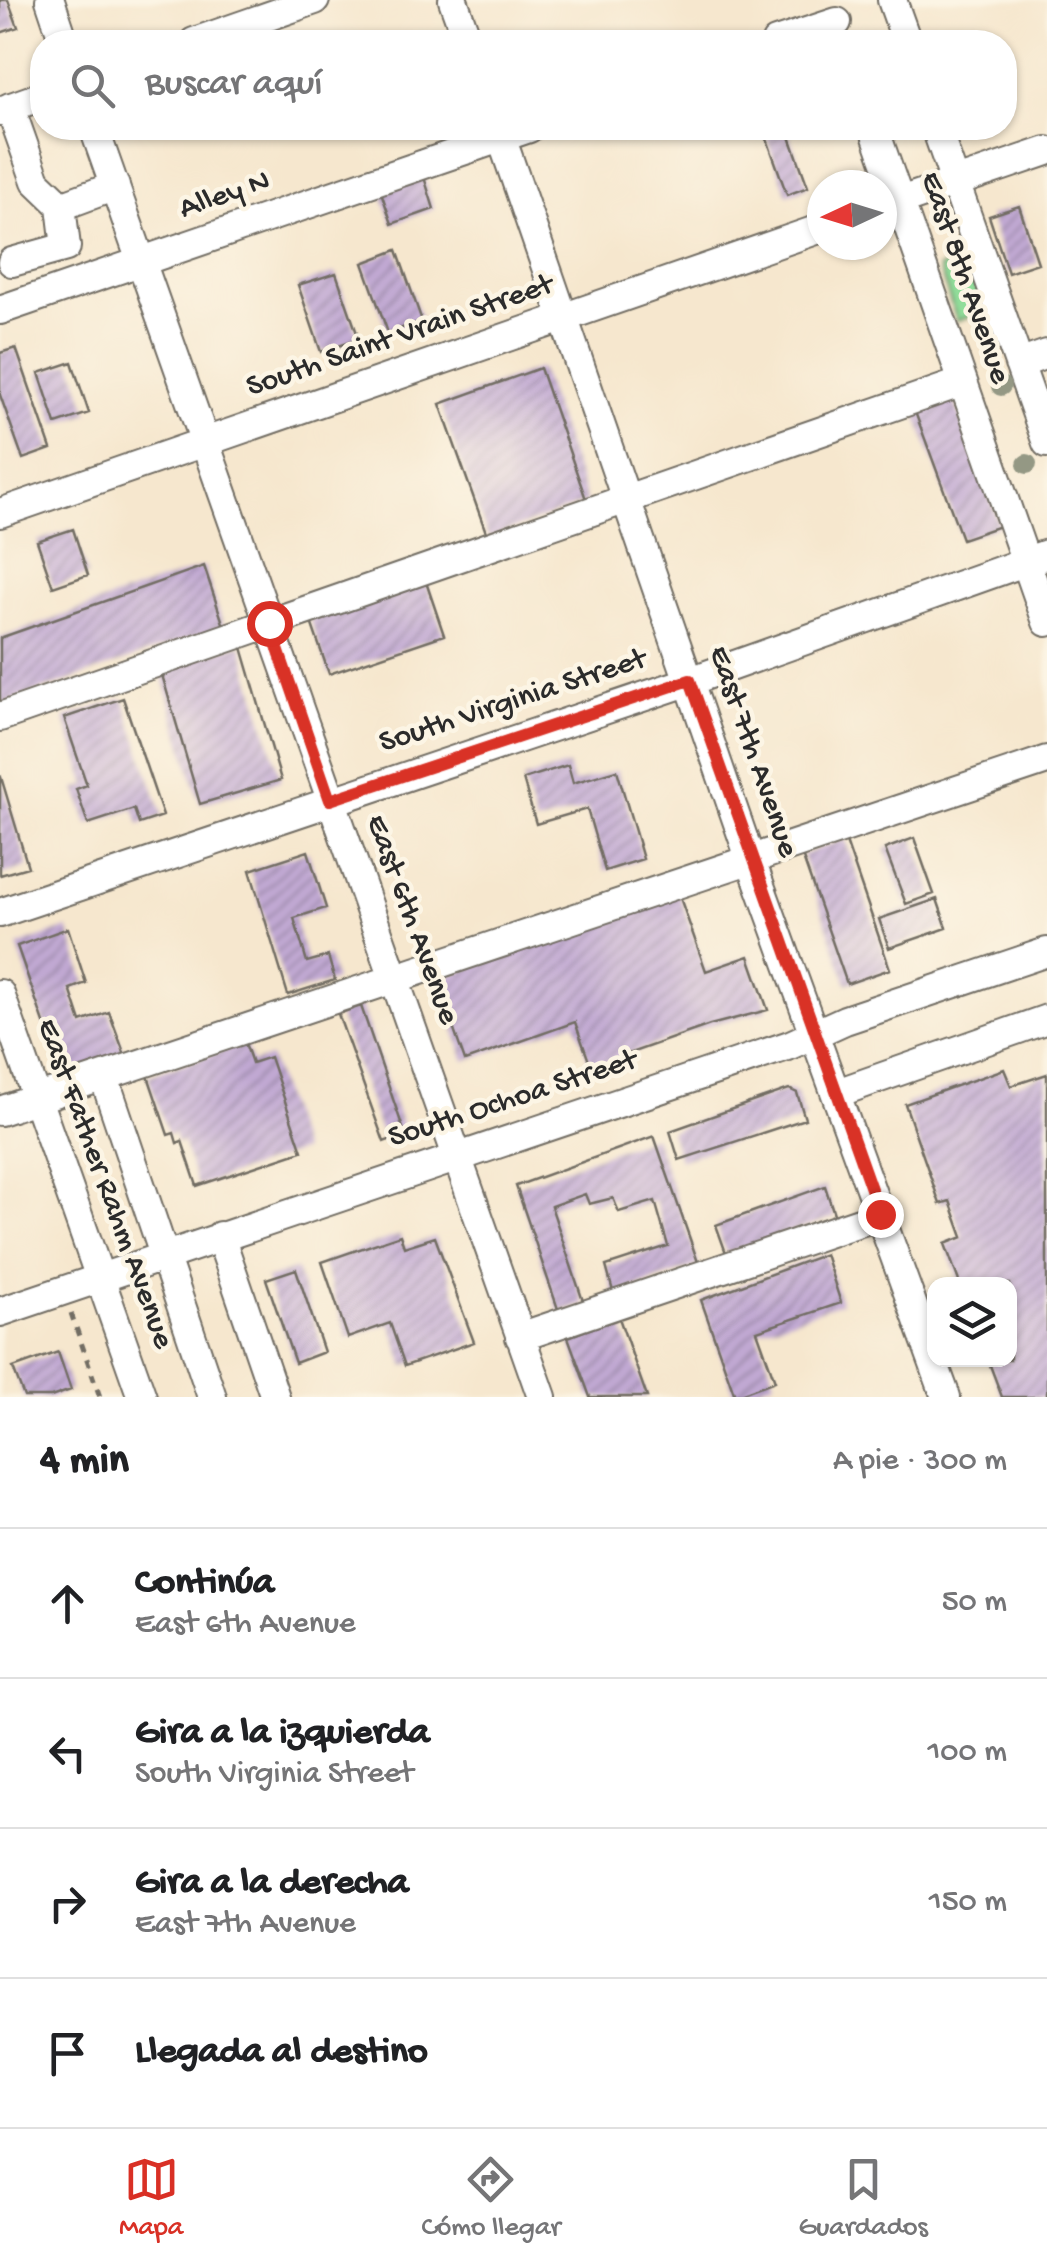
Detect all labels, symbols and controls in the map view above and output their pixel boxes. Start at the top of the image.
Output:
search box [30,30,1017,140]
icon: search [65,58,120,113]
text: Buscar aquí [145,63,323,107]
street label: Alley N [175,163,275,229]
street label: East 8th Avenue [910,167,1018,389]
north arrow [807,170,897,260]
street label: South Saint Vrain Street [242,266,561,407]
route start [247,601,293,647]
street label: South Virginia Street [375,640,654,763]
street label: East 7th Avenue [698,641,806,863]
street label: East 6th Avenue [355,810,467,1031]
street label: East Father Rahm Avenue [27,1014,182,1355]
street label: South Ochoa Street [384,1041,645,1158]
route end [858,1192,904,1238]
map controls [927,1277,1017,1367]
button: layers [927,1277,1017,1367]
text: 4 min [40,1438,129,1487]
text: A pie · 300 m [833,1443,1007,1481]
text: Continúa [135,1562,274,1606]
icon: ahead [40,1576,95,1631]
text: 50 m [942,1584,1007,1622]
text: East 6th Avenue [135,1606,355,1644]
text: Gira a la izquierda [135,1712,430,1756]
icon: left [40,1726,95,1781]
text: 100 m [927,1734,1007,1772]
text: South Virginia Street [135,1756,413,1794]
text: Gira a la derecha [135,1862,409,1906]
icon: right [40,1876,95,1931]
text: 150 m [929,1884,1007,1922]
text: East 7th Avenue [135,1906,356,1944]
icon: arrive [40,2026,95,2081]
text: Llegada al destino [135,2031,428,2075]
tab: Mapa [119,2152,183,2245]
tab: Cómo llegar [421,2152,560,2245]
tab: Guardados [798,2152,928,2245]

